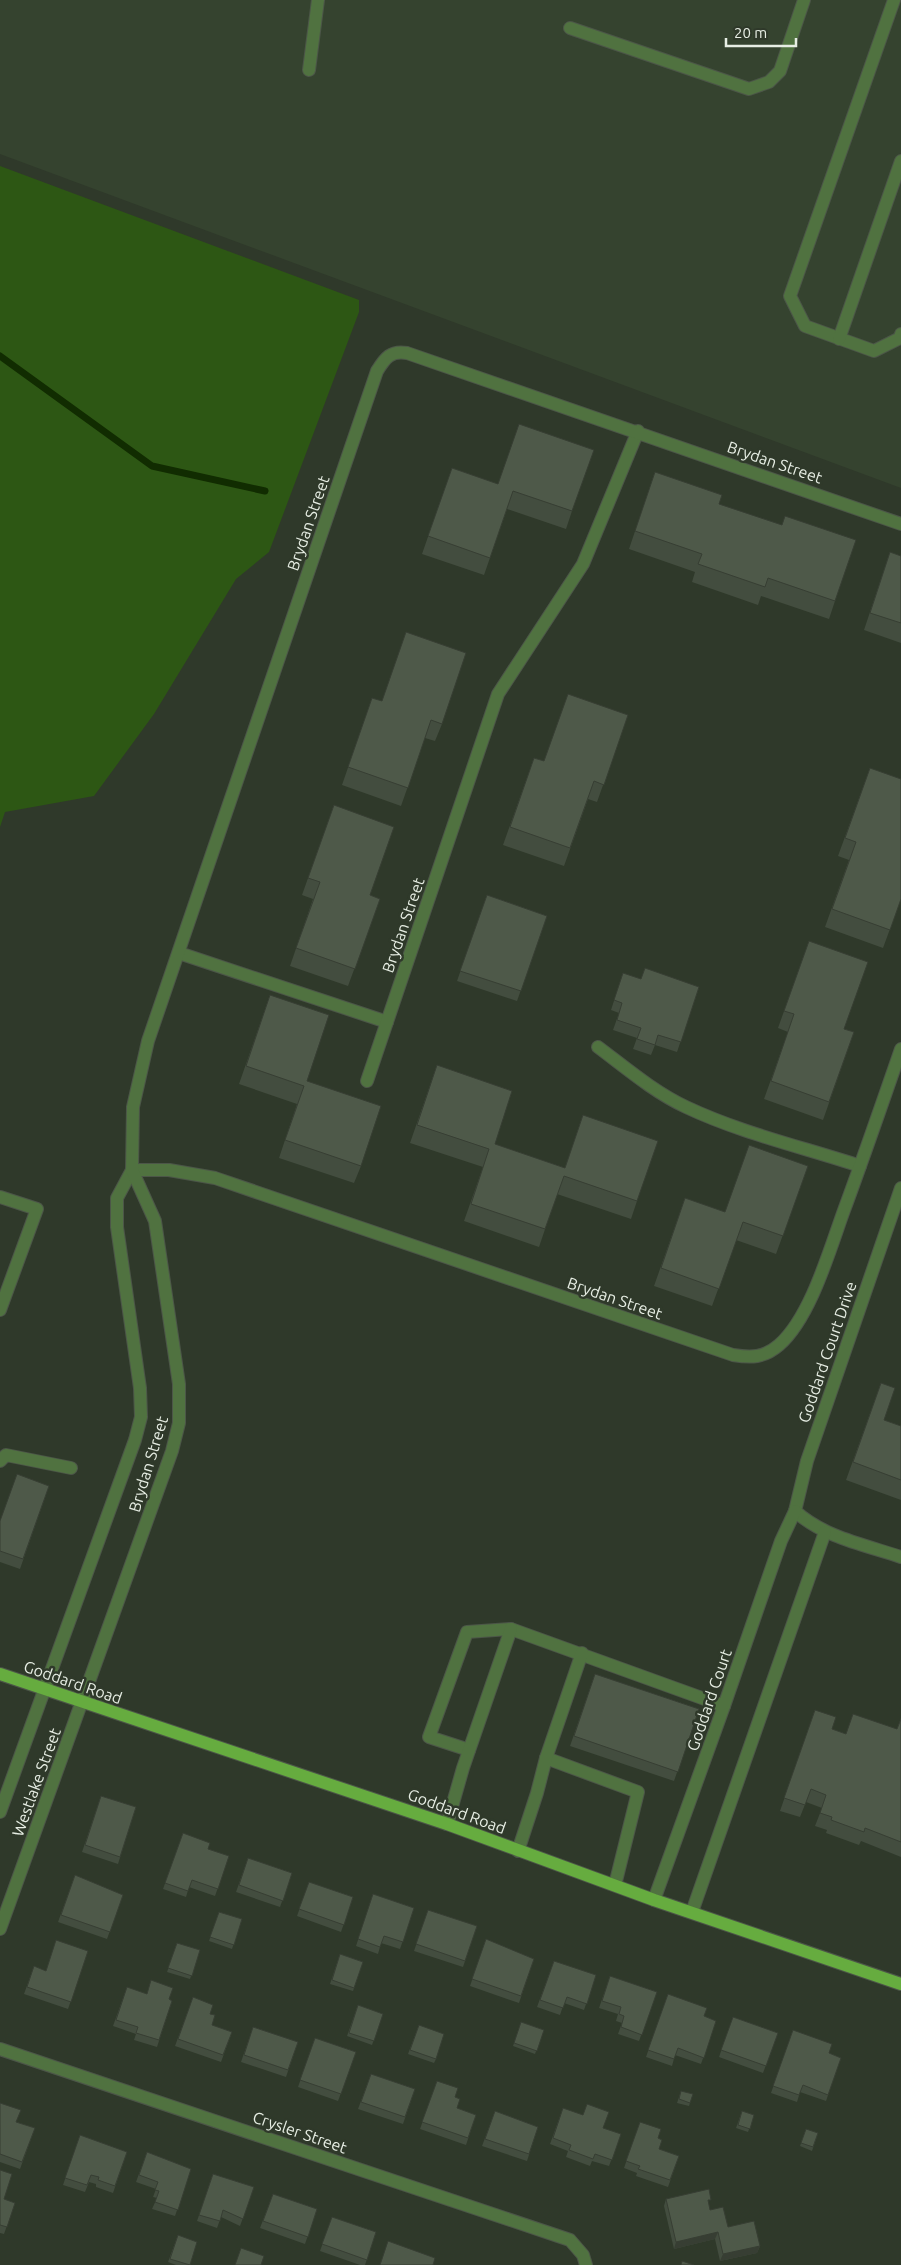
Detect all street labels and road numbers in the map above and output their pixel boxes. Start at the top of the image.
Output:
street label: Brydan Street [725,437,826,487]
street label: Brydan Street [283,472,333,573]
street label: Brydan Street [378,874,428,975]
street label: Brydan Street [565,1273,666,1323]
street label: Goddard Court Drive [794,1279,860,1425]
street label: Brydan Street [125,1413,171,1514]
street label: Goddard Court [683,1646,735,1753]
street label: Goddard Road [21,1657,125,1707]
street label: Westlake Street [8,1725,64,1839]
street label: Goddard Road [406,1785,508,1837]
street label: Crysler Street [251,2107,350,2157]

